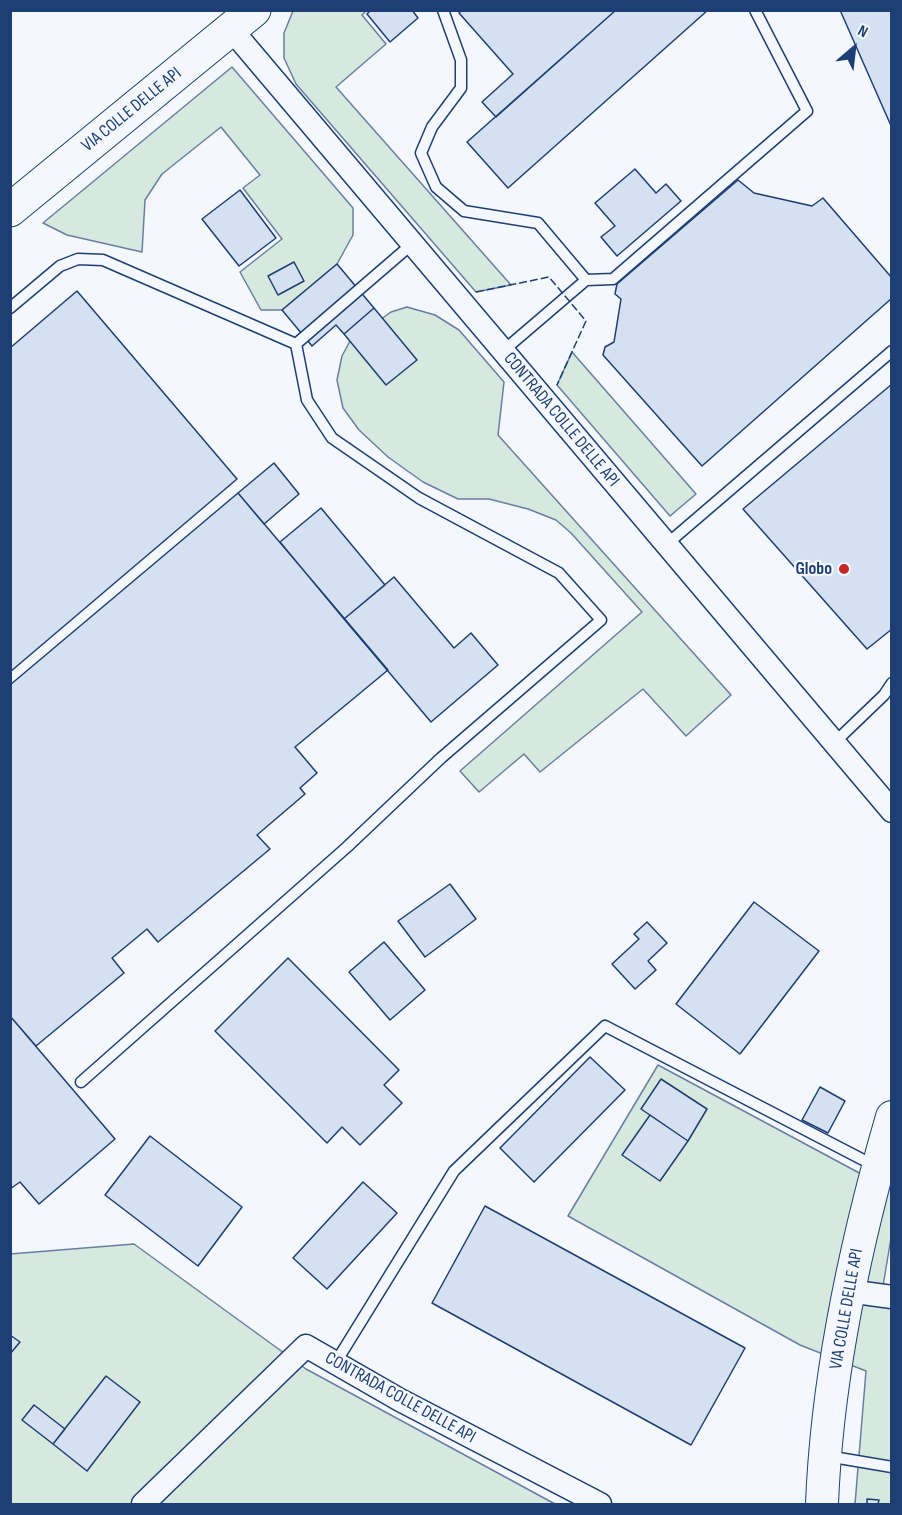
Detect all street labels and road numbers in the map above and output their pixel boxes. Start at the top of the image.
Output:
street label: VIA COLLE DELLE API [78,63,186,157]
street label: CONTRADA COLLE DELLE API [498,348,624,492]
street label: VIA COLLE DELLE API [826,1247,868,1371]
street label: CONTRADA COLLE DELLE API [321,1348,479,1448]

